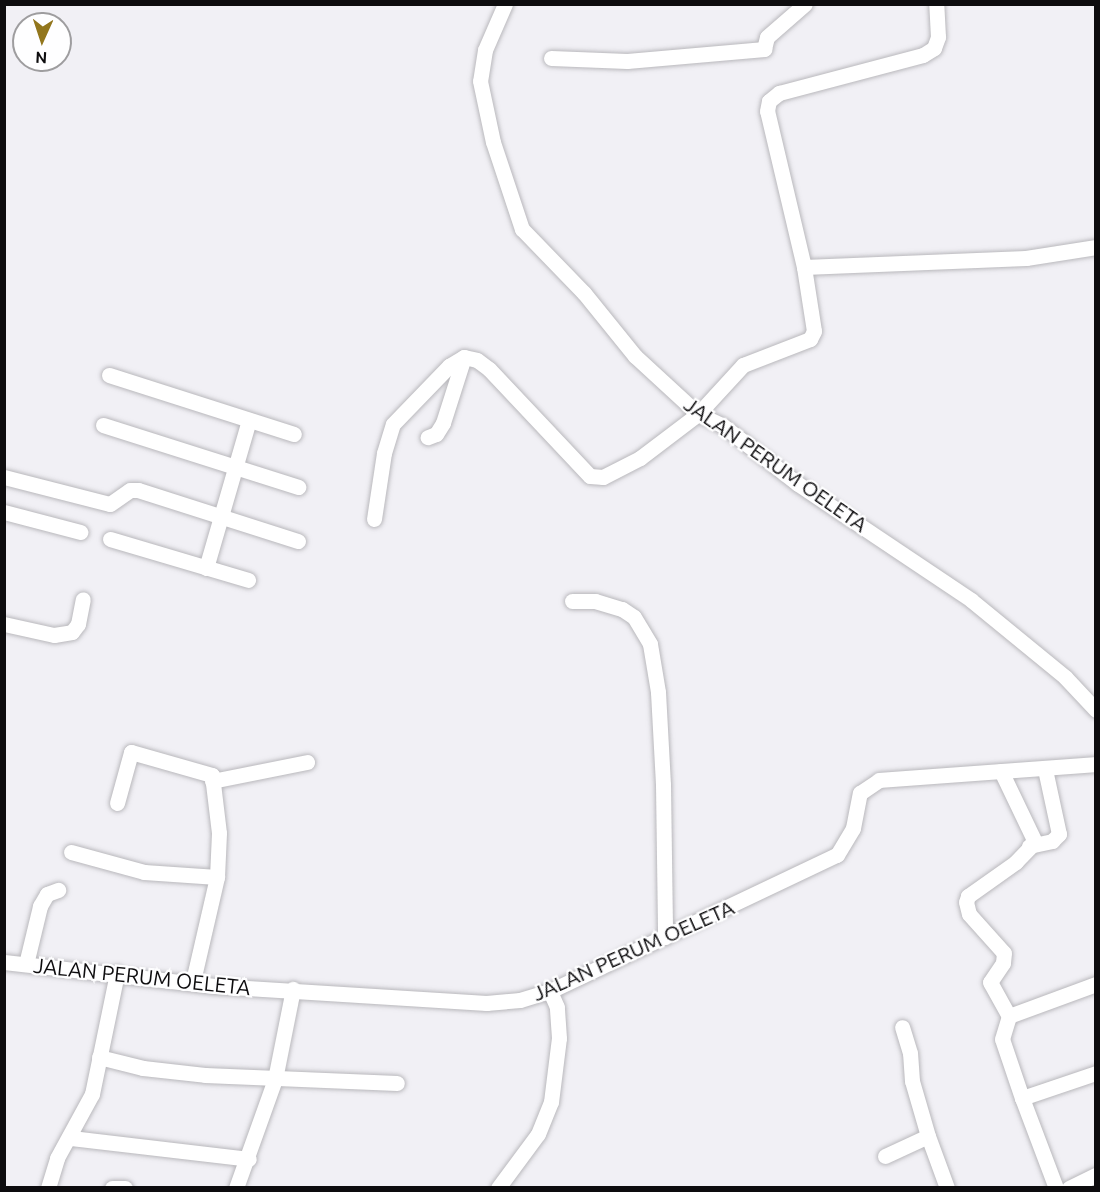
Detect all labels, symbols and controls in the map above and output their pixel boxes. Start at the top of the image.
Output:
north arrow [12,12,72,72]
text: N [35,49,48,67]
street label: JALAN PERUM OELETA [679,391,873,537]
street label: JALAN PERUM OELETA [528,894,738,1006]
street label: JALAN PERUM OELETA [32,952,252,1000]

